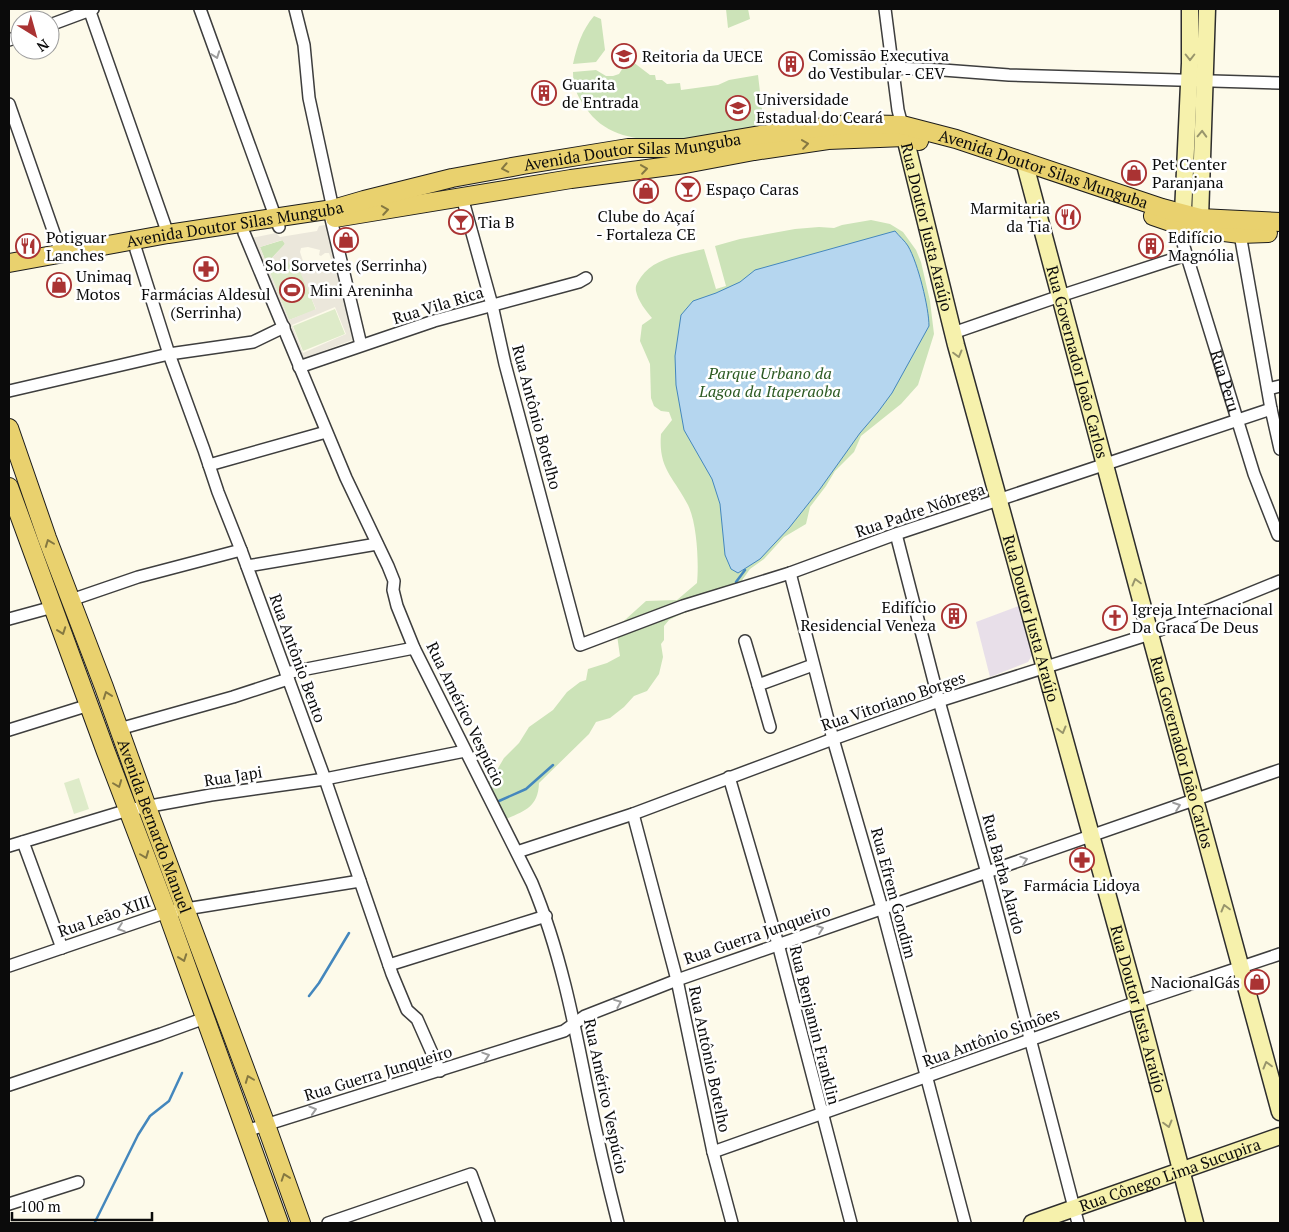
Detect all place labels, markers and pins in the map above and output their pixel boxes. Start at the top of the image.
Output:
school or university icon: Reitoria da UECE [611,43,637,69]
place label: Comissão Executiva do Vestibular - CEV [808,44,949,84]
place label: Reitoria da UECE [642,45,763,67]
building icon: Comissão Executiva do Vestibular - CEV [778,51,804,77]
place label: Guarita de Entrada [562,73,639,113]
building icon: Guarita de Entrada [531,80,557,106]
place label: Universidade Estadual do Ceará [756,88,883,128]
school or university icon: Universidade Estadual do Ceará [725,95,751,121]
place label: Pet Center Paranjana [1152,153,1227,193]
shop icon: Pet Center Paranjana [1121,160,1147,186]
bar icon: Espaço Caras [675,176,701,202]
shop icon: Clube do Açaí - Fortaleza CE [633,178,659,204]
place label: Espaço Caras [706,178,799,200]
place label: Marmitaria da Tia [970,197,1050,237]
restaurant icon: Marmitaria da Tia [1055,204,1081,230]
place label: Clube do Açaí - Fortaleza CE [596,205,696,245]
bar icon: Tia B [448,209,474,235]
place label: Tia B [478,211,515,233]
place label: Potiguar Lanches [46,226,107,266]
place label: Edifício Magnólia [1168,226,1234,266]
shop icon: Sol Sorvetes (Serrinha) [333,227,359,253]
restaurant icon: Potiguar Lanches [15,233,41,259]
building icon: Edifício Magnólia [1138,233,1164,259]
place label: Sol Sorvetes (Serrinha) [265,254,427,276]
pharmacy icon: Farmácias Aldesul (Serrinha) [193,256,219,282]
place label: Unimaq Motos [76,265,132,305]
shop icon: Unimaq Motos [46,272,72,298]
sports icon: Mini Areninha [279,277,305,303]
place label: Mini Areninha [310,279,413,301]
place label: Farmácias Aldesul (Serrinha) [141,283,271,323]
place label: Edifício Residencial Veneza [800,596,936,636]
place label: Igreja Internacional Da Graca De Deus [1132,598,1273,638]
building icon: Edifício Residencial Veneza [941,603,967,629]
church icon: Igreja Internacional Da Graca De Deus [1102,605,1128,631]
pharmacy icon: Farmácia Lidoya [1069,847,1095,873]
place label: Farmácia Lidoya [1024,874,1140,896]
shop icon: NacionalGás [1244,969,1270,995]
place label: NacionalGás [1151,971,1240,993]

